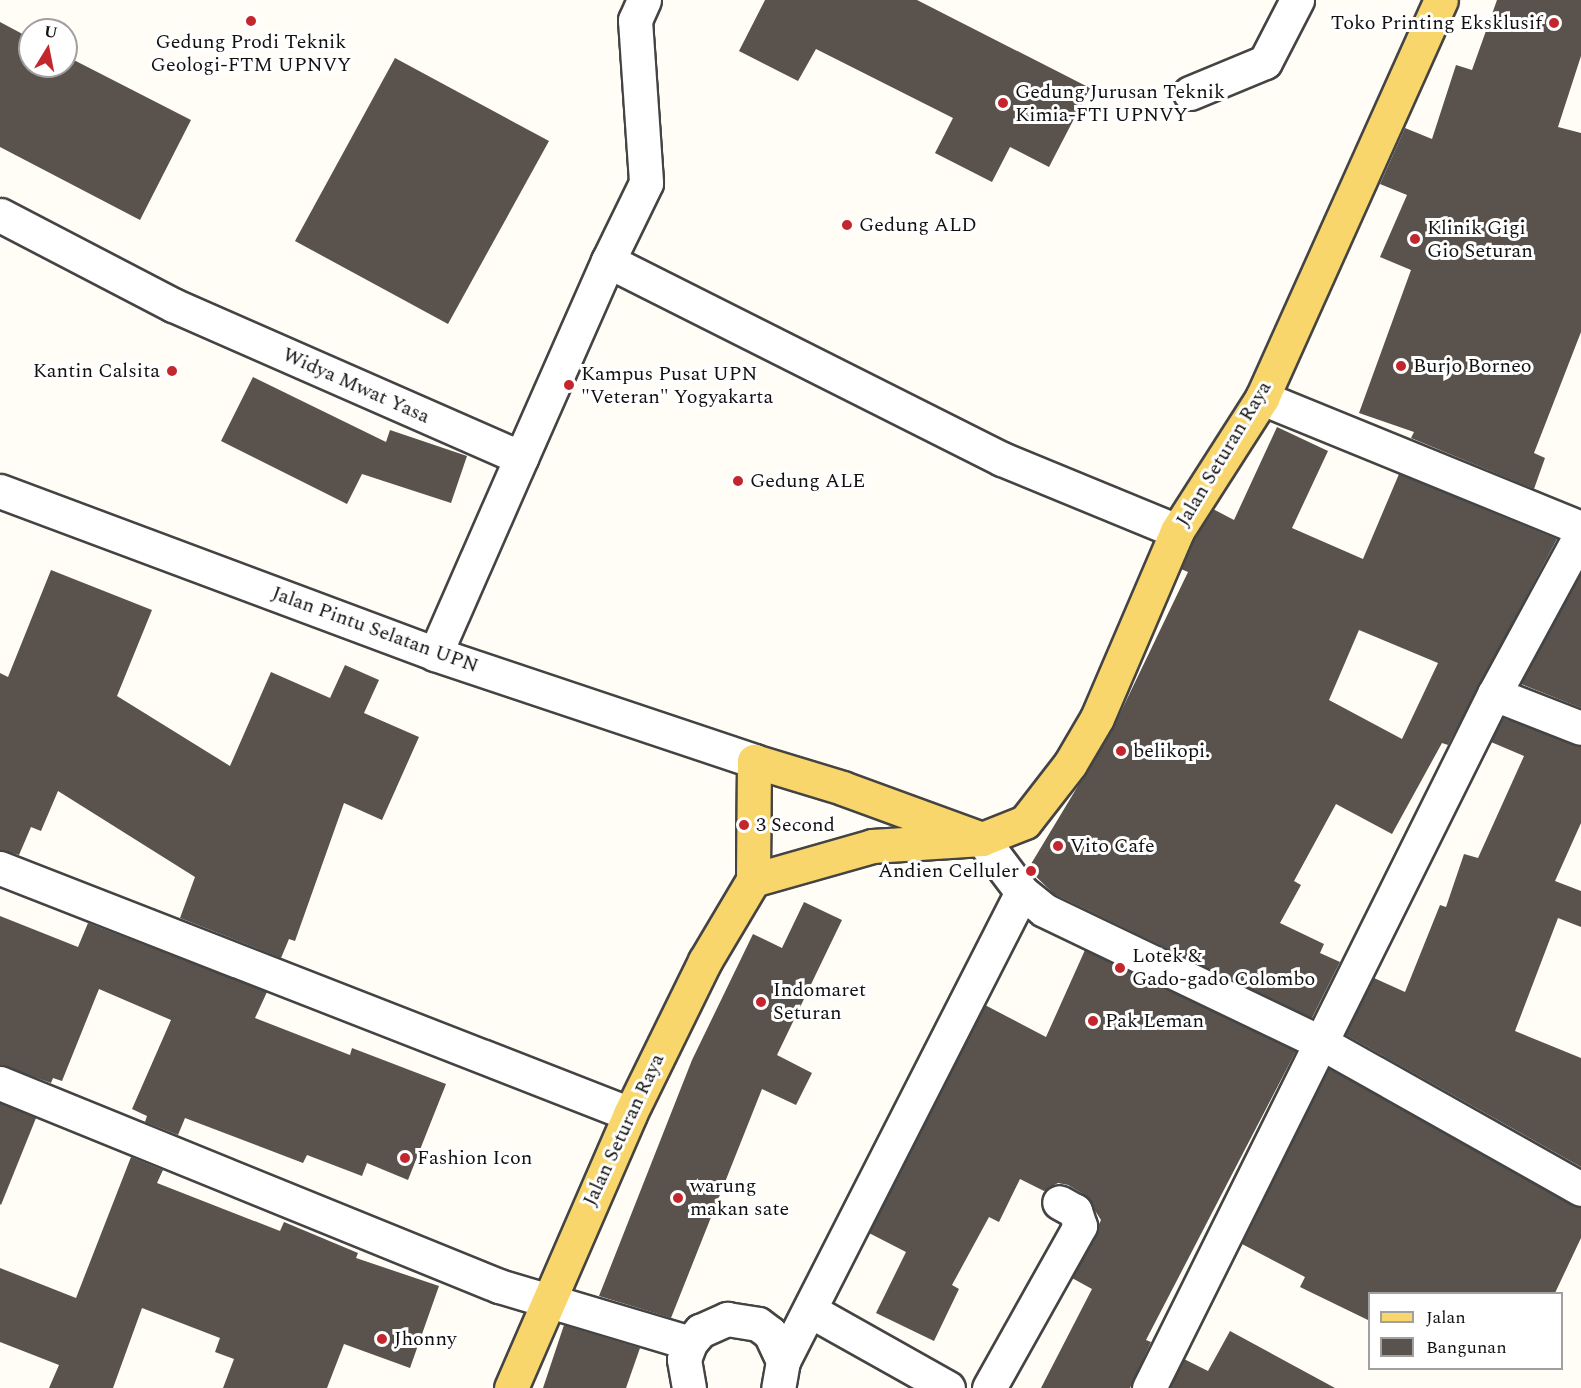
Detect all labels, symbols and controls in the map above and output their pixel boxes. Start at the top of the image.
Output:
place label: Toko Printing Eksklusif [1331,11,1542,35]
marker: Gedung Prodi Teknik Geologi-FTM UPNVY [244,14,258,28]
marker: Toko Printing Eksklusif [1547,16,1561,30]
north arrow [18,18,78,78]
text: U [42,19,59,45]
place label: Gedung Prodi Teknik Geologi-FTM UPNVY [151,30,351,77]
place label: Gedung Jurusan Teknik Kimia-FTI UPNVY [1015,80,1225,127]
marker: Gedung Jurusan Teknik Kimia-FTI UPNVY [996,96,1010,110]
place label: Gedung ALD [859,213,977,237]
place label: Klinik Gigi Gio Seturan [1427,216,1533,263]
marker: Gedung ALD [840,218,854,232]
marker: Klinik Gigi Gio Seturan [1408,232,1422,246]
street label: Widya Mwat Yasa [279,343,433,429]
place label: Burjo Borneo [1413,354,1532,378]
place label: Kantin Calsita [33,359,160,383]
marker: Burjo Borneo [1394,359,1408,373]
place label: Kampus Pusat UPN "Veteran" Yogyakarta [581,362,773,409]
marker: Kantin Calsita [165,364,179,378]
street label: Jalan Seturan Raya [1171,377,1277,531]
marker: Kampus Pusat UPN "Veteran" Yogyakarta [562,378,576,392]
place label: Gedung ALE [750,469,865,493]
marker: Gedung ALE [731,474,745,488]
street label: Jalan Pintu Selatan UPN [269,581,481,679]
place label: belikopi. [1133,739,1210,763]
marker: belikopi. [1114,744,1128,758]
place label: 3 Second [756,813,835,837]
marker: 3 Second [737,818,751,832]
place label: Vito Cafe [1070,834,1155,858]
marker: Vito Cafe [1051,839,1065,853]
place label: Andien Celluler [878,859,1019,883]
marker: Andien Celluler [1024,864,1038,878]
place label: Lotek & Gado-gado Colombo [1132,945,1315,992]
marker: Lotek & Gado-gado Colombo [1113,961,1127,975]
place label: Indomaret Seturan [773,978,866,1025]
marker: Indomaret Seturan [754,995,768,1009]
place label: Pak Leman [1105,1009,1204,1033]
marker: Pak Leman [1086,1014,1100,1028]
street label: Jalan Seturan Raya [578,1050,670,1210]
place label: Fashion Icon [417,1146,532,1170]
marker: Fashion Icon [398,1151,412,1165]
place label: warung makan sate [690,1174,789,1221]
marker: warung makan sate [671,1191,685,1205]
legend [1368,1292,1563,1370]
text: Jalan [1426,1304,1466,1331]
place label: Jhonny [394,1327,457,1351]
marker: Jhonny [375,1332,389,1346]
text: Bangunan [1426,1334,1507,1361]

